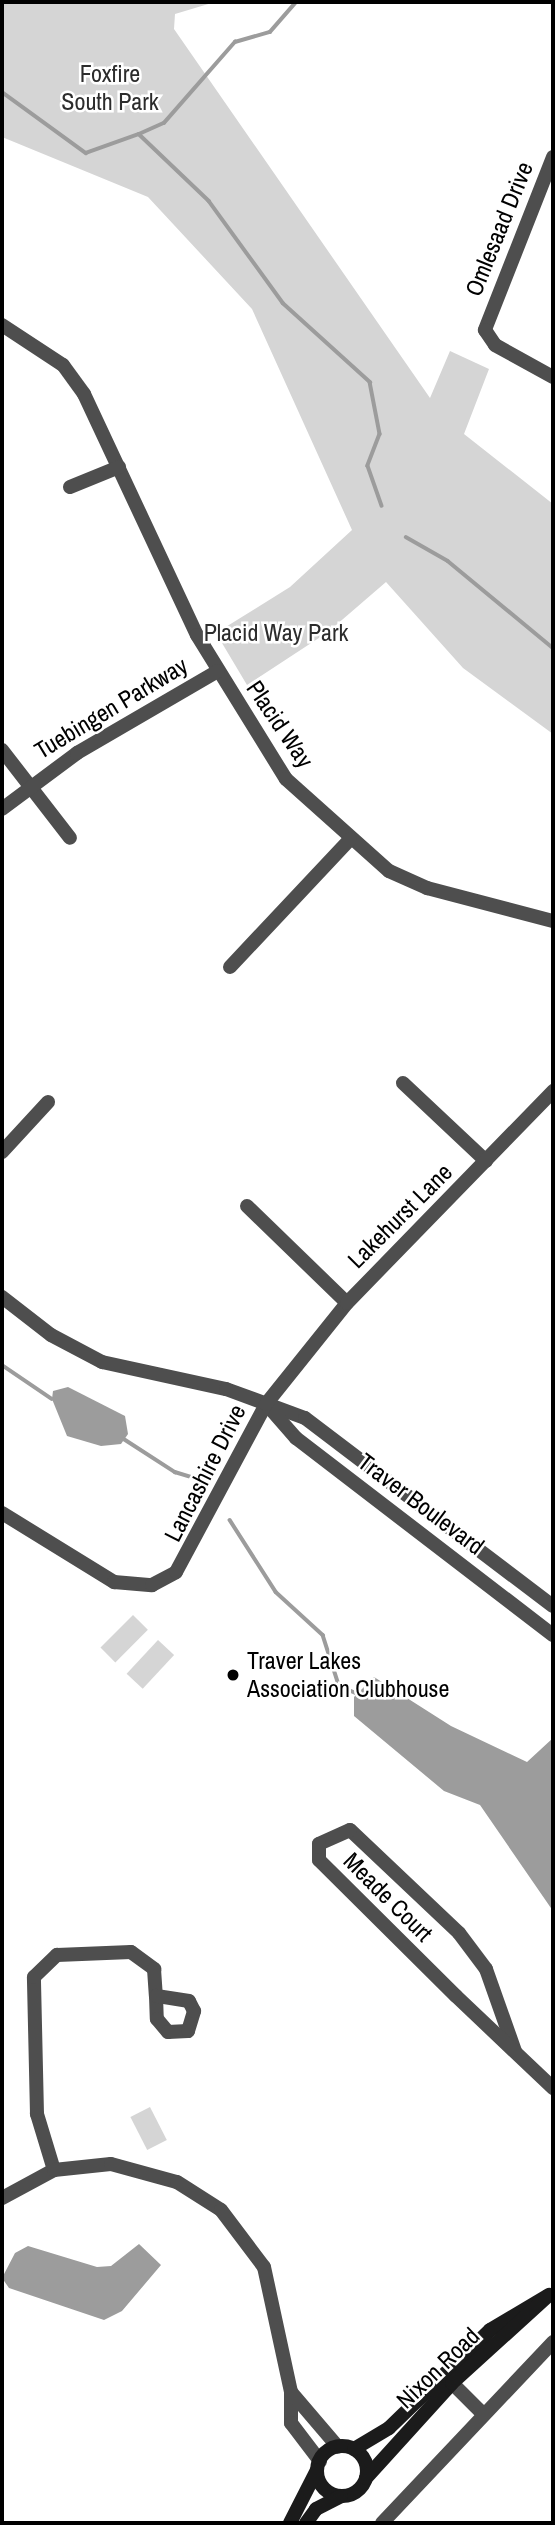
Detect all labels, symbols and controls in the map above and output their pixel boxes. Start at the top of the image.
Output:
park label: Foxfire South Park [61,60,159,116]
street label: Omlesaad Drive [459,158,539,300]
park label: Placid Way Park [204,619,348,647]
street label: Tuebingen Parkway [29,651,193,765]
street label: Placid Way [240,675,320,773]
street label: Lakehurst Lane [342,1158,458,1274]
street label: Lancashire Drive [158,1400,252,1546]
street label: Traver Boulevard [352,1447,490,1561]
place label: Traver Lakes Association Clubhouse [247,1647,449,1703]
marker: Traver Lakes Association Clubhouse [225,1667,241,1683]
street label: Meade Court [338,1847,438,1947]
street label: Nixon Road [391,2322,485,2414]

